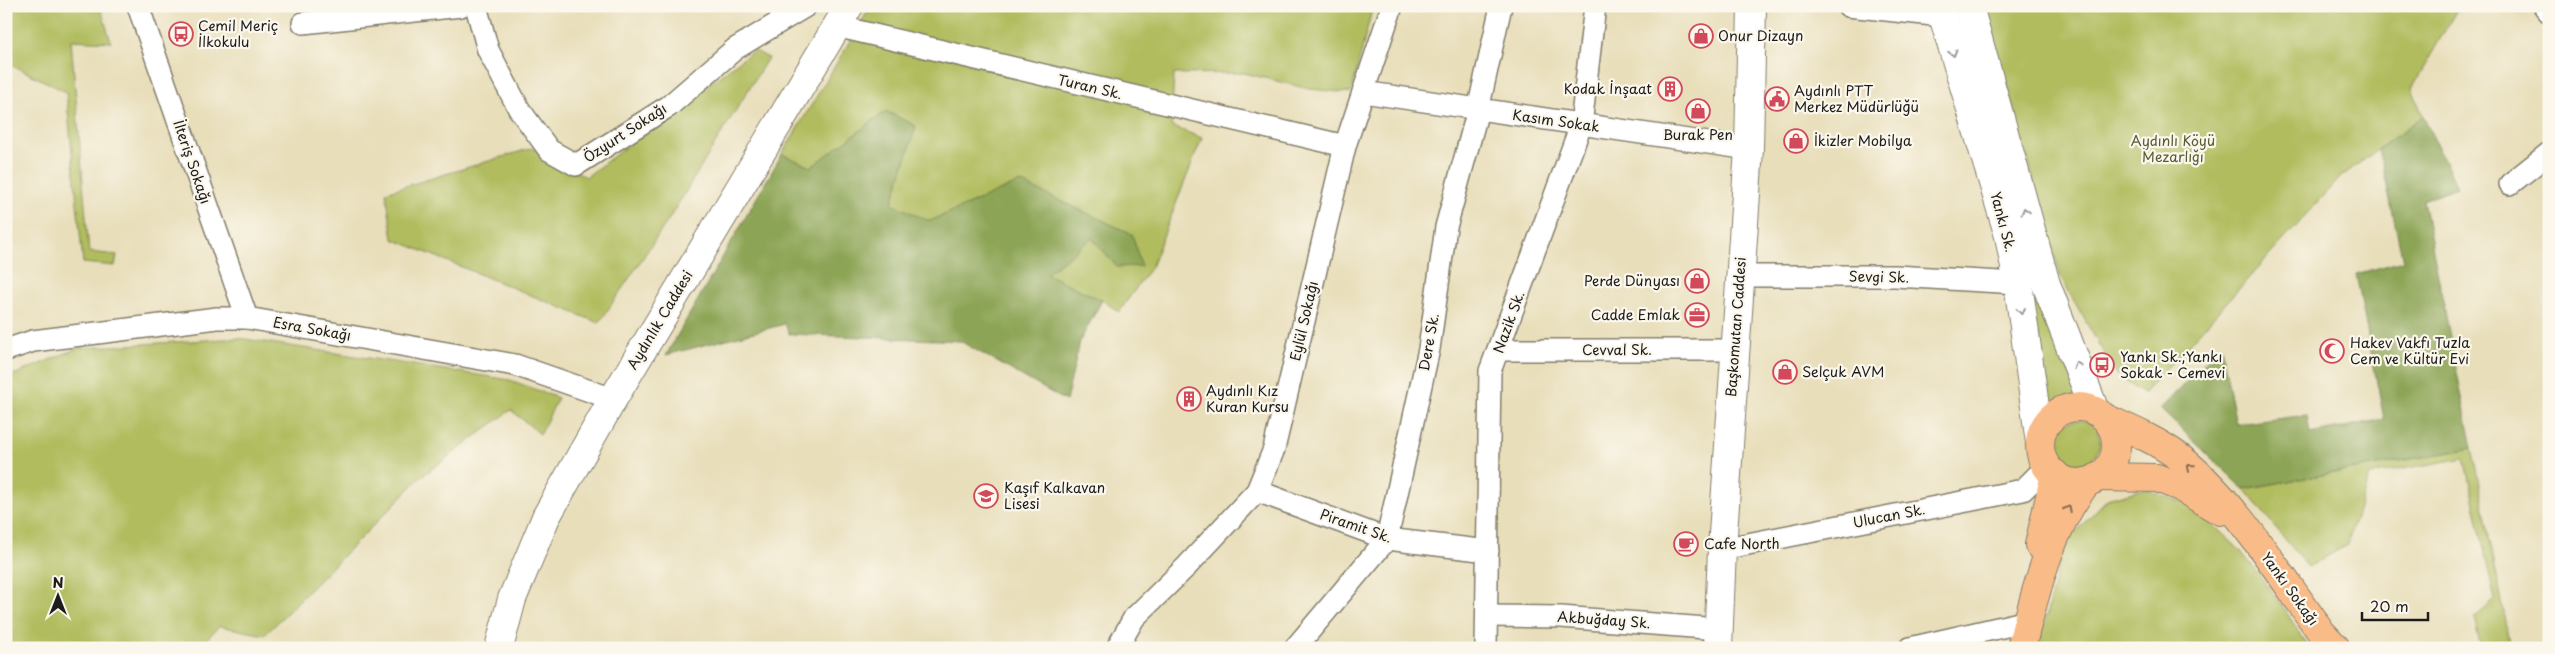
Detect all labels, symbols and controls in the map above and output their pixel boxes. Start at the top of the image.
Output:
place label: Cemil Meriç İlkokulu [198,15,278,52]
bus stop icon: Cemil Meriç İlkokulu [168,21,194,47]
shop icon: Onur Dizayn [1688,23,1714,49]
place label: Onur Dizayn [1718,25,1803,46]
one-way arrow [1948,48,1958,57]
street label: Turan Sk. [1056,69,1125,104]
building icon: Kodak İnşaat [1657,76,1683,102]
place label: Kodak İnşaat [1564,78,1652,99]
place label: Aydınlı PTT Merkez Müdürlüğü [1794,80,1919,117]
public building icon: Aydınlı PTT Merkez Müdürlüğü [1764,86,1790,112]
street label: Özyurt Sokağı [579,98,670,167]
shop icon: Burak Pen [1685,98,1711,124]
street label: Kasım Sokak [1511,104,1601,137]
street label: İlteriş Sokağı [168,117,217,207]
place label: Burak Pen [1663,124,1733,145]
shop icon: İkizler Mobilya [1783,128,1809,154]
place label: İkizler Mobilya [1814,130,1912,151]
park label: Aydınlı Köyü Mezarlığı [2131,130,2215,167]
street label: Yankı Sk. [1985,189,2022,254]
one-way arrow [2020,207,2031,216]
street label: Başkomutan Caddesi [1720,256,1751,398]
street label: Sevgi Sk. [1849,265,1909,288]
street label: Aydınlık Caddesi [622,266,698,373]
shop icon: Perde Dünyası [1684,268,1710,294]
place label: Perde Dünyası [1584,270,1680,291]
street label: Eylül Sokağı [1284,279,1323,363]
street label: Nazik Sk. [1488,288,1529,356]
office icon: Cadde Emlak [1684,302,1710,328]
place label: Cadde Emlak [1591,304,1680,325]
one-way arrow [2015,308,2026,316]
street label: Esra Sokağı [271,311,353,346]
street label: Dere Sk. [1413,311,1444,373]
place label: Hakev Vakfı Tuzla Cem ve Kültür Evi [2350,332,2470,369]
mosque icon: Hakev Vakfı Tuzla Cem ve Kültür Evi [2319,338,2345,364]
street label: Cevval Sk. [1582,339,1652,360]
place label: Yankı Sk.;Yankı Sokak - Cemevi [2120,346,2226,383]
bus stop icon: Yankı Sk.;Yankı Sokak - Cemevi [2089,352,2115,378]
shop icon: Selçuk AVM [1772,359,1798,385]
place label: Selçuk AVM [1802,361,1884,382]
one-way arrow [2073,361,2083,370]
place label: Aydınlı Kız Kuran Kursu [1206,380,1289,417]
building icon: Aydınlı Kız Kuran Kursu [1176,386,1202,412]
one-way arrow [2187,464,2196,473]
place label: Kaşıf Kalkavan Lisesi [1004,477,1105,514]
school or university icon: Kaşıf Kalkavan Lisesi [973,483,999,509]
street label: Ulucan Sk. [1851,498,1927,533]
street label: Piramit Sk. [1317,503,1395,548]
one-way arrow [2062,506,2072,515]
cafe icon: Cafe North [1673,531,1699,557]
place label: Cafe North [1704,533,1780,554]
street label: Yankı Sokağı [2257,548,2324,630]
north arrow [32,572,82,622]
text: N [52,572,64,593]
scale bar [2362,589,2429,621]
text: 20 m [2370,594,2409,617]
street label: Akbuğday Sk. [1557,606,1651,633]

